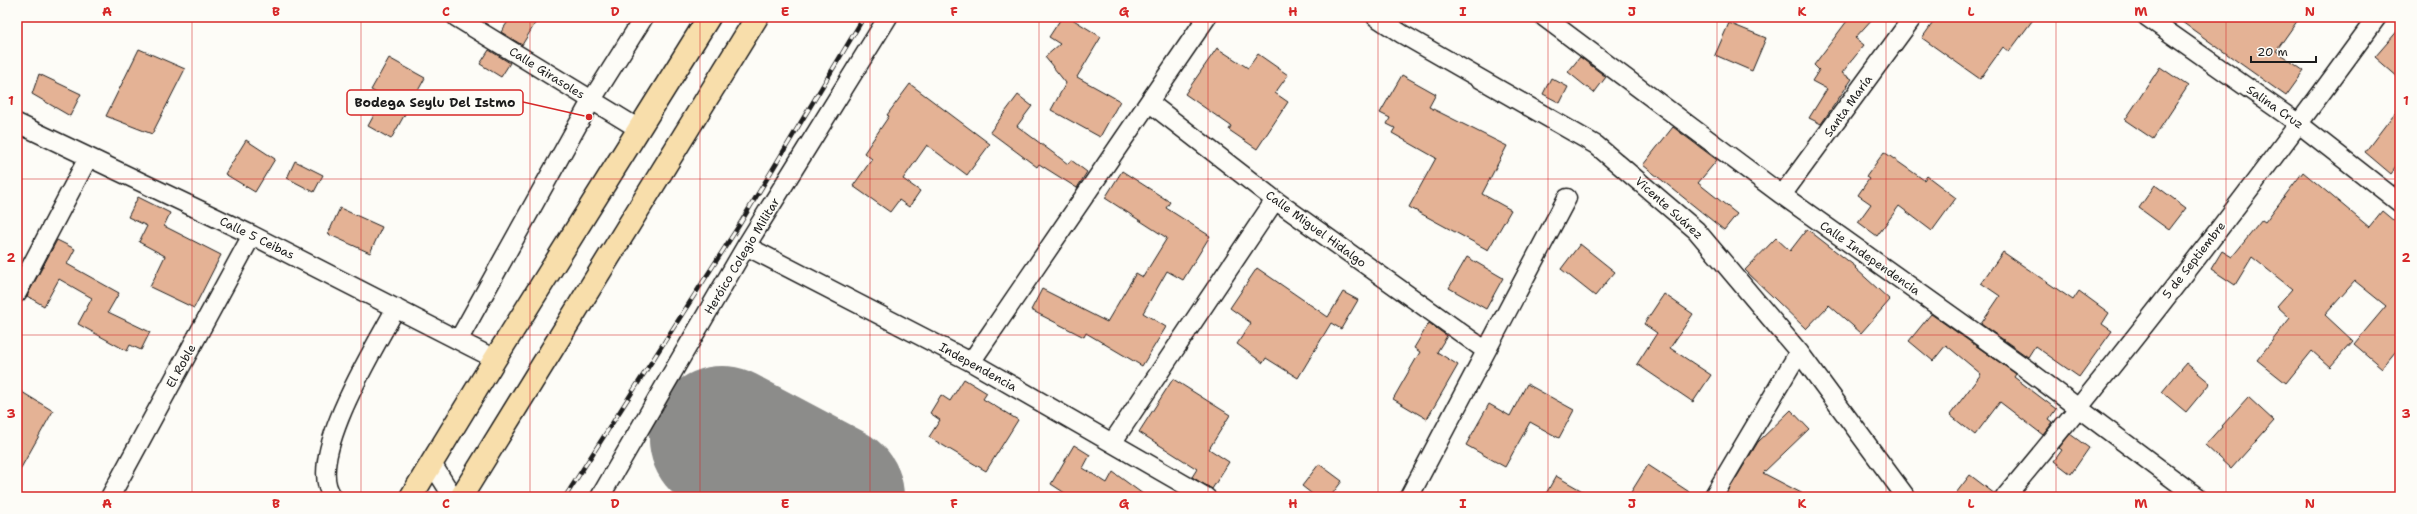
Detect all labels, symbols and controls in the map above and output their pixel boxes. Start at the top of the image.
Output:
text: A [102,3,112,20]
text: B [272,3,280,20]
text: C [442,3,450,20]
text: D [610,3,620,20]
text: E [781,3,790,20]
text: F [950,3,958,20]
text: G [1119,3,1130,20]
text: H [1288,3,1298,20]
text: I [1459,3,1467,20]
text: J [1628,3,1636,20]
text: K [1798,3,1807,20]
text: L [1967,3,1975,20]
text: M [2134,3,2148,20]
text: N [2305,3,2315,20]
scale bar [2251,38,2316,64]
street label: Calle Girasoles [506,43,588,103]
text: 20 m [2257,44,2288,60]
street label: Santa María [1820,72,1876,140]
street label: Salina Cruz [2243,82,2307,132]
callout: Bodega Seylu Del Istmo [347,90,523,115]
text: 1 [8,92,14,109]
text: 1 [2403,92,2409,109]
text: Bodega Seylu Del Istmo [355,94,515,111]
street label: Vicente Suárez [1632,173,1706,243]
street label: Calle Miguel Hidalgo [1262,187,1370,271]
street label: Heróico Colegio Militar [701,194,783,317]
street label: Calle 5 Ceibas [217,213,297,263]
street label: Calle Independencia [1817,217,1924,299]
street label: 5 de Septiembre [2159,218,2229,302]
text: 2 [6,249,16,266]
text: 2 [2401,249,2411,266]
street label: Independencia [936,339,1020,395]
street label: El Roble [162,341,200,391]
text: 3 [6,405,16,422]
text: 3 [2401,405,2411,422]
text: A [102,495,112,512]
text: B [272,495,280,512]
text: C [442,495,450,512]
text: D [610,495,620,512]
text: E [781,495,790,512]
text: F [950,495,958,512]
text: G [1119,495,1130,512]
text: H [1288,495,1298,512]
text: I [1459,495,1467,512]
text: J [1628,495,1636,512]
text: K [1798,495,1807,512]
text: L [1967,495,1975,512]
text: M [2134,495,2148,512]
text: N [2305,495,2315,512]

